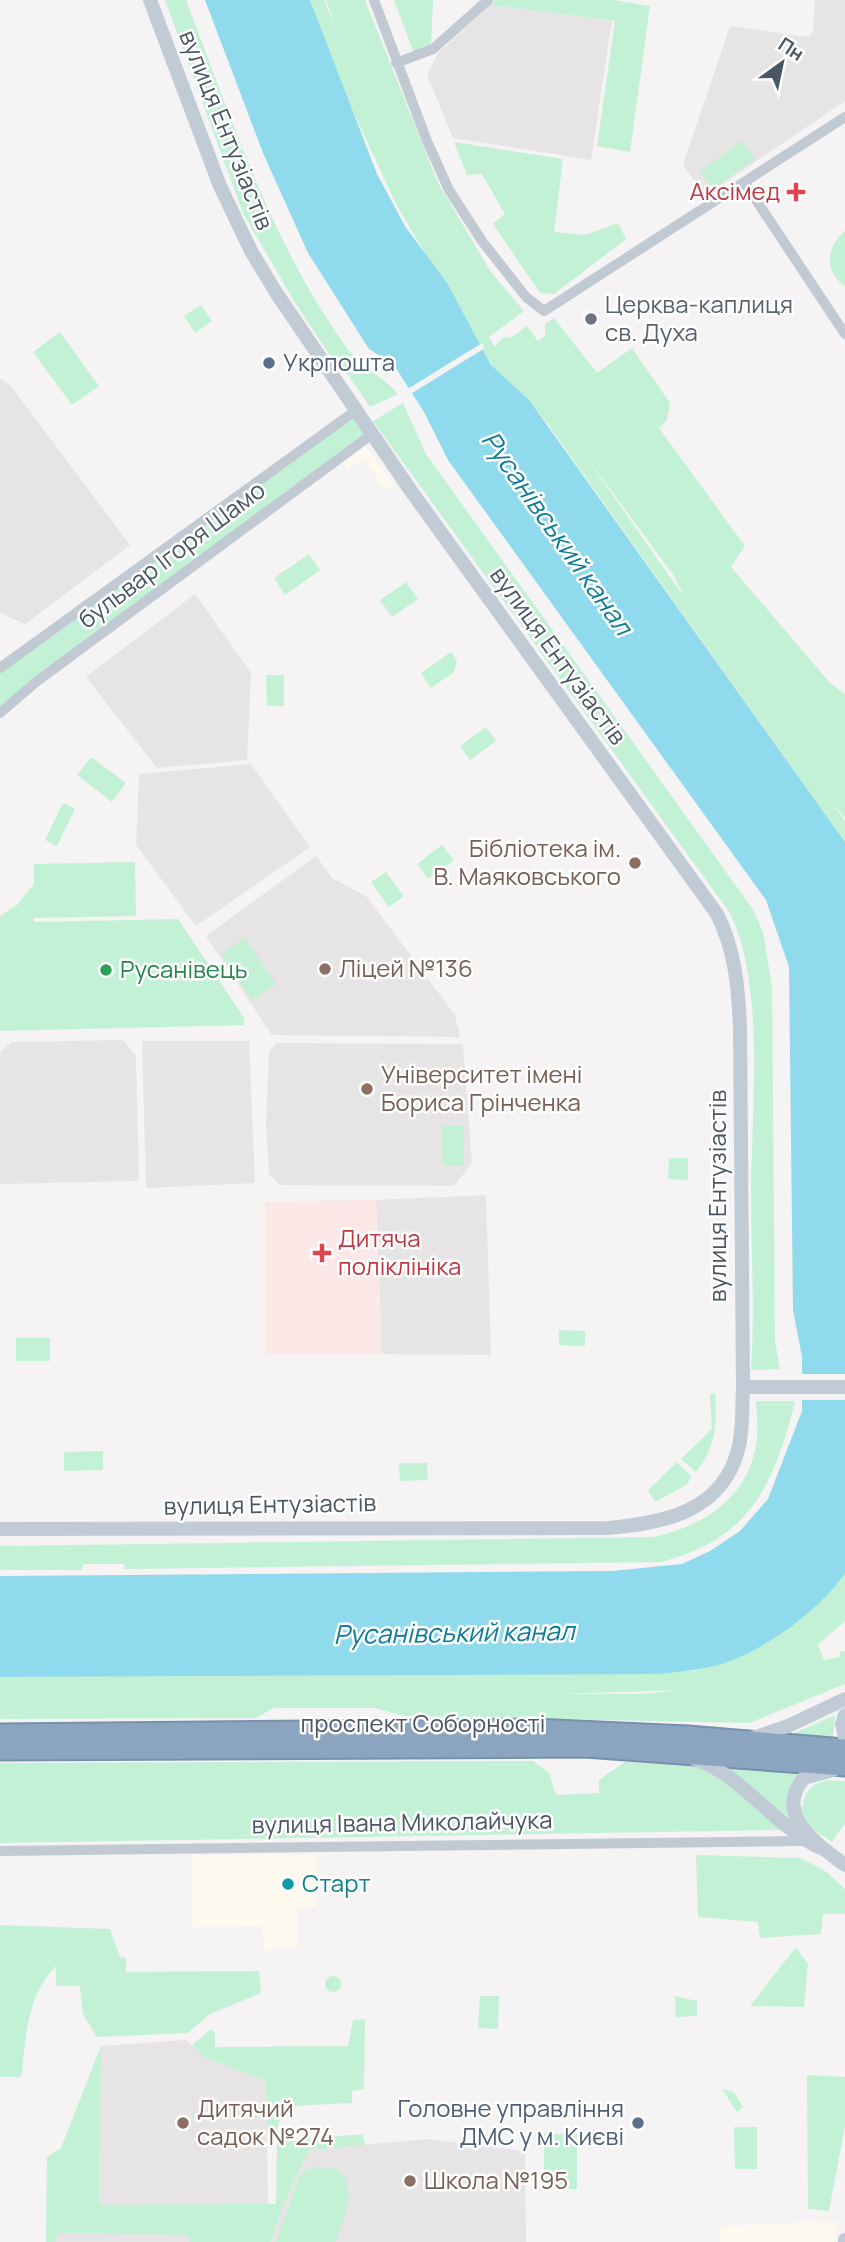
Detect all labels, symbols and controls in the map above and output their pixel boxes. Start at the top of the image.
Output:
street label: вулиця Ентузіастів [172,25,283,234]
north arrow [747,28,817,98]
text: Пн [773,31,809,67]
place label: Аксімед [690,174,780,207]
marker: Аксімед [786,182,806,202]
place label: Церква-каплиця св. Духа [605,287,793,348]
marker: Церква-каплиця св. Духа [583,311,599,327]
place label: Укрпошта [283,345,395,378]
marker: Укрпошта [261,355,277,371]
water label: Русанівський канал [474,423,643,643]
street label: бульвар Ігоря Шамо [71,473,271,635]
street label: вулиця Ентузіастів [483,559,635,751]
place label: Бібліотека ім. В. Маяковського [434,831,621,892]
marker: Бібліотека ім. В. Маяковського [627,855,643,871]
place label: Ліцей №136 [339,951,473,984]
place label: Русанівець [120,952,248,985]
marker: Ліцей №136 [317,961,333,977]
marker: Русанівець [98,962,114,978]
place label: Університет імені Бориса Грінченка [381,1057,582,1118]
marker: Університет імені Бориса Грінченка [359,1081,375,1097]
street label: вулиця Ентузіастів [700,1090,733,1302]
place label: Дитяча поліклініка [338,1221,461,1282]
marker: Дитяча поліклініка [312,1243,332,1263]
street label: вулиця Ентузіастів [163,1485,377,1522]
water label: Русанівський канал [333,1612,577,1652]
street label: проспект Соборності [301,1706,545,1739]
street label: вулиця Івана Миколайчука [251,1802,553,1841]
place label: Старт [302,1866,371,1899]
marker: Старт [280,1876,296,1892]
place label: Дитячий садок №274 [197,2091,334,2152]
place label: Головне управління ДМС у м. Києві [397,2091,624,2152]
marker: Дитячий садок №274 [175,2115,191,2131]
marker: Головне управління ДМС у м. Києві [630,2115,646,2131]
place label: Школа №195 [424,2163,568,2196]
marker: Школа №195 [402,2173,418,2189]

